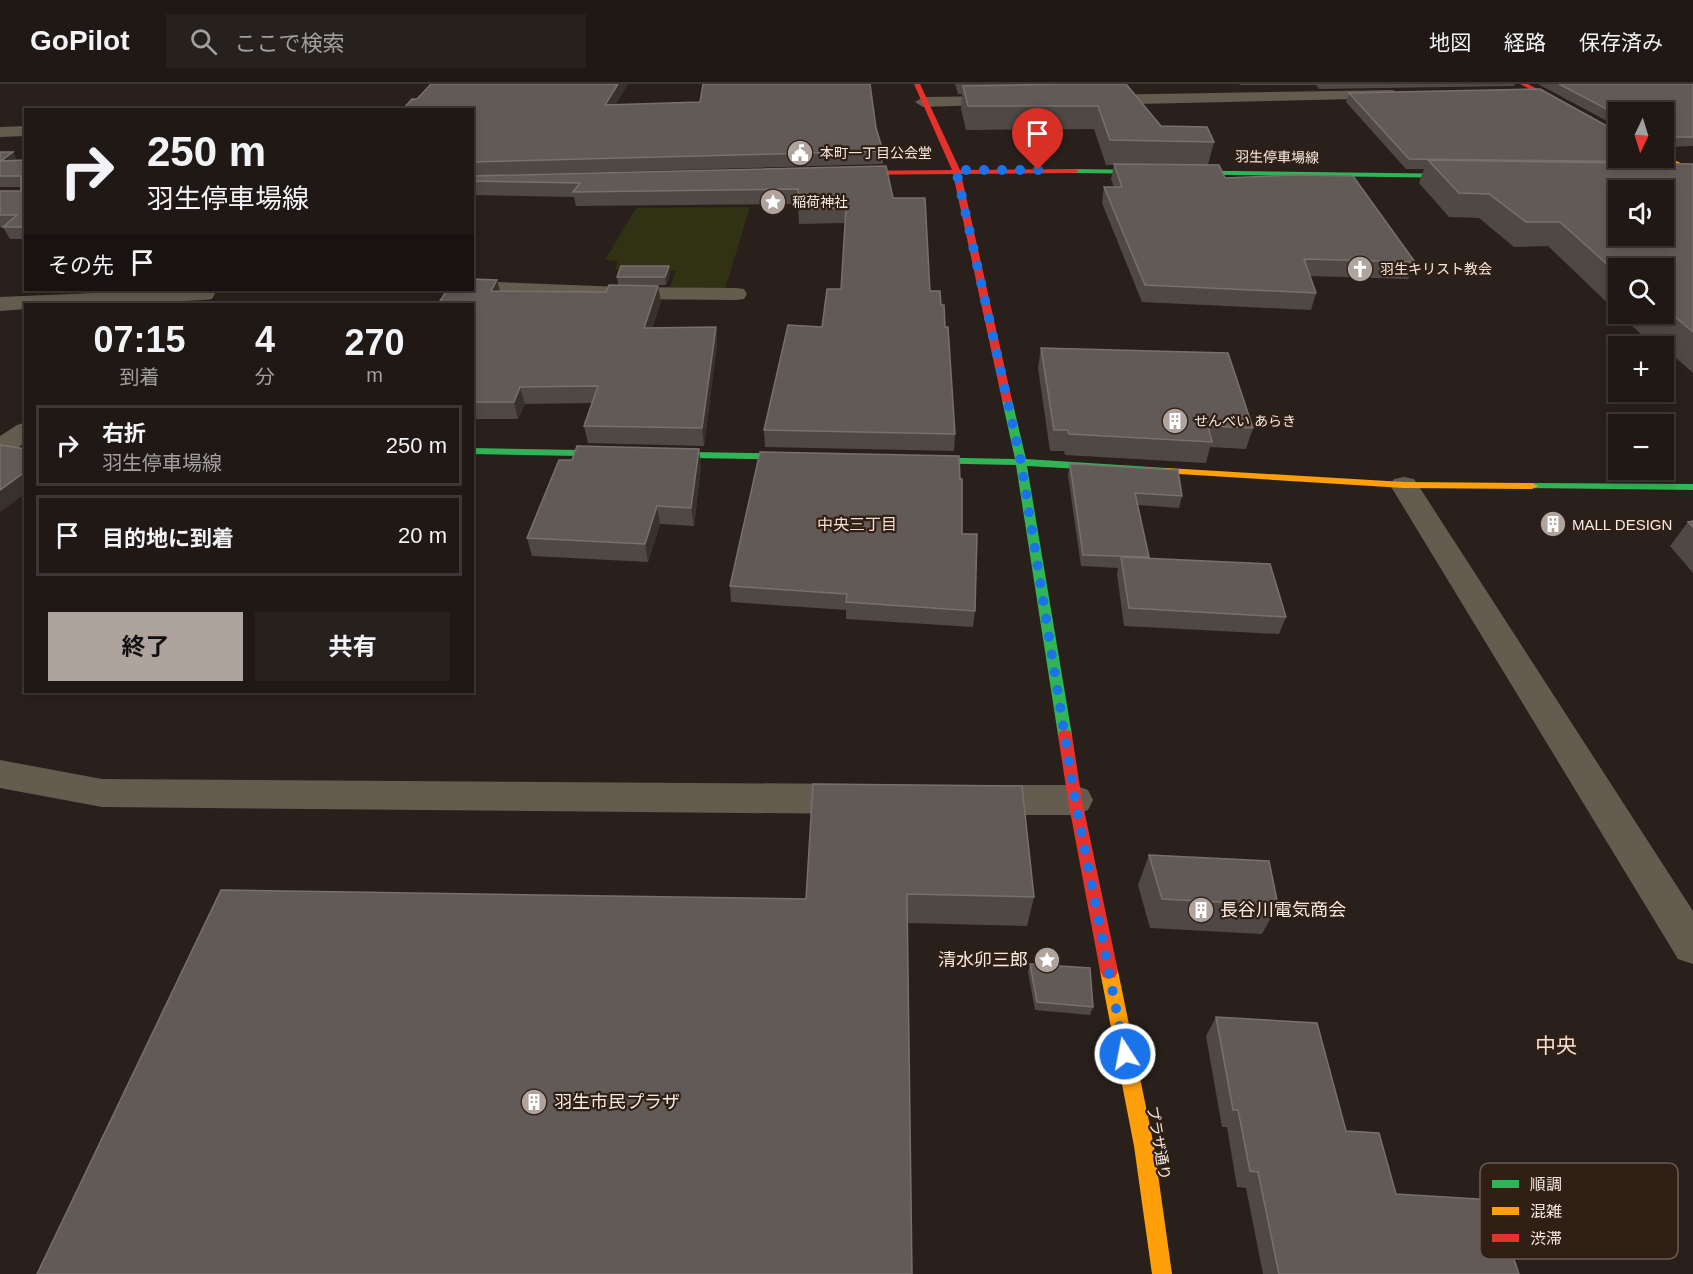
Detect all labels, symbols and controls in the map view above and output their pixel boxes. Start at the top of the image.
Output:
search box [166,14,586,68]
text: GoPilot [30,25,130,56]
icon: search [187,25,220,58]
text: ここで検索 [235,31,345,56]
text: 地図 [1429,31,1471,54]
text: 経路 [1504,31,1546,54]
text: 保存済み [1579,31,1663,54]
north arrow [1608,102,1674,168]
map controls [1608,102,1674,480]
pin [1012,108,1063,170]
icon: arrive [1021,117,1054,150]
text: 250 m [147,128,266,175]
icon: right [48,132,126,210]
public building icon: 本町一丁目公会堂 [785,138,815,168]
place label: 本町一丁目公会堂 [820,145,932,161]
street label: 羽生停車場線 [1235,148,1319,166]
button: sound [1608,180,1674,246]
text: 羽生停車場線 [147,184,309,214]
place icon: 稲荷神社 [758,187,788,217]
place label: 稲荷神社 [792,194,848,210]
icon: arrive [126,246,159,279]
text: その先 [48,253,114,278]
church icon: 羽生キリスト教会 [1345,254,1375,284]
button: search [1608,258,1674,324]
place label: 羽生キリスト教会 [1380,261,1492,277]
text: 07:15 [93,319,186,360]
text: 4 [255,319,275,360]
text: 270 [344,322,405,363]
button: + [1608,336,1674,402]
text: m [366,364,383,386]
text: 到着 [119,366,159,388]
text: 分 [255,366,275,388]
building icon: せんべい あらき [1160,406,1190,436]
place label: せんべい あらき [1194,413,1296,429]
button: − [1608,414,1674,480]
text: 右折 [102,421,146,446]
icon: right [51,429,84,462]
text: 250 m [386,433,447,458]
text: 羽生停車場線 [102,452,222,474]
building icon: MALL DESIGN [1538,509,1568,539]
district label: 中央三丁目 [817,516,897,533]
place label: MALL DESIGN [1572,516,1672,533]
icon: arrive [51,519,84,552]
text: 20 m [398,523,447,548]
text: 目的地に到着 [102,526,234,551]
button: 終了 [48,612,243,681]
button: 共有 [255,612,450,681]
building icon: 長谷川電気商会 [1186,895,1216,925]
place label: 長谷川電気商会 [1220,900,1346,920]
place icon: 清水卯三郎 [1032,945,1062,975]
place label: 清水卯三郎 [938,950,1028,970]
position arrow [1093,1022,1157,1086]
district label: 中央 [1535,1034,1577,1057]
building icon: 羽生市民プラザ [519,1087,549,1117]
place label: 羽生市民プラザ [554,1092,680,1112]
street label: プラザ通り [1144,1105,1174,1181]
legend [1480,1163,1678,1259]
text: 順調 [1530,1176,1562,1193]
text: 混雑 [1530,1203,1562,1220]
text: 渋滞 [1530,1230,1562,1247]

